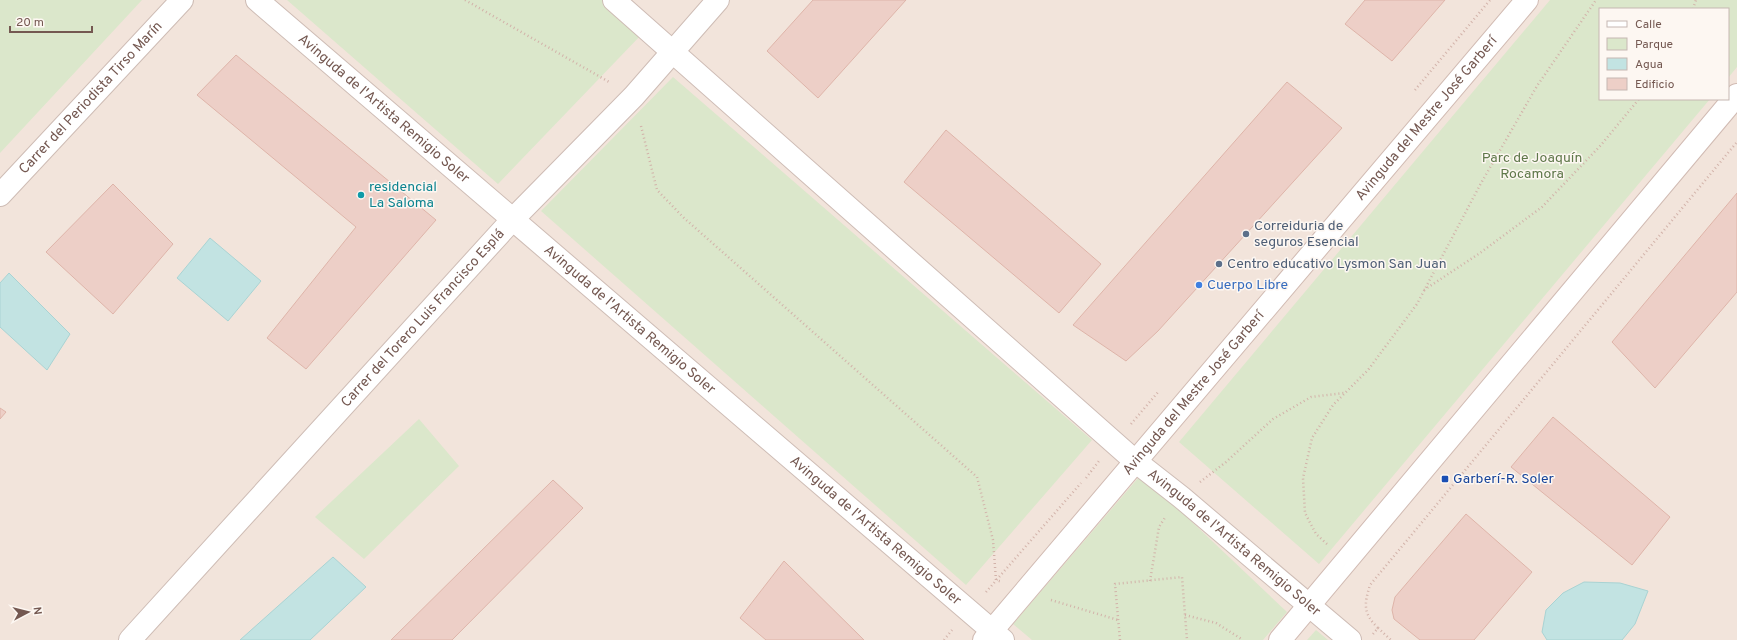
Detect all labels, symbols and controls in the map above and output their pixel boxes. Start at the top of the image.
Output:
scale bar [10,8,92,34]
legend [1599,8,1729,100]
text: 20 m [16,15,44,31]
text: Calle [1635,17,1662,33]
street label: Carrer del Periodista Tirso Marín [15,18,166,178]
street label: Avinguda de l'Artista Remigio Soler [294,30,473,187]
street label: Avinguda del Mestre José Garberí [1352,32,1502,204]
text: Parque [1635,37,1673,53]
text: Agua [1635,57,1663,73]
text: Edificio [1635,77,1675,93]
park label: Parc de Joaquín Rocamora [1482,150,1582,183]
place label: residencial La Saloma [369,179,437,212]
marker: residencial La Saloma [356,190,366,200]
place label: Correiduria de seguros Esencial [1254,218,1359,251]
street label: Carrer del Torero Luis Francisco Esplá [337,226,508,411]
marker: Correiduria de seguros Esencial [1241,229,1251,239]
street label: Avinguda de l'Artista Remigio Soler [540,241,719,398]
place label: Centro educativo Lysmon San Juan [1227,256,1447,273]
marker: Centro educativo Lysmon San Juan [1214,259,1224,269]
place label: Cuerpo Libre [1207,277,1288,294]
marker: Cuerpo Libre [1194,280,1204,290]
street label: Avinguda del Mestre José Garberí [1119,306,1269,479]
street label: Avinguda de l'Artista Remigio Soler [786,452,965,609]
street label: Avinguda de l'Artista Remigio Soler [1144,465,1325,620]
place label: Garberí-R. Soler [1453,471,1555,488]
marker: Garberí-R. Soler [1440,474,1450,484]
north arrow [8,592,48,632]
text: N [30,606,44,616]

